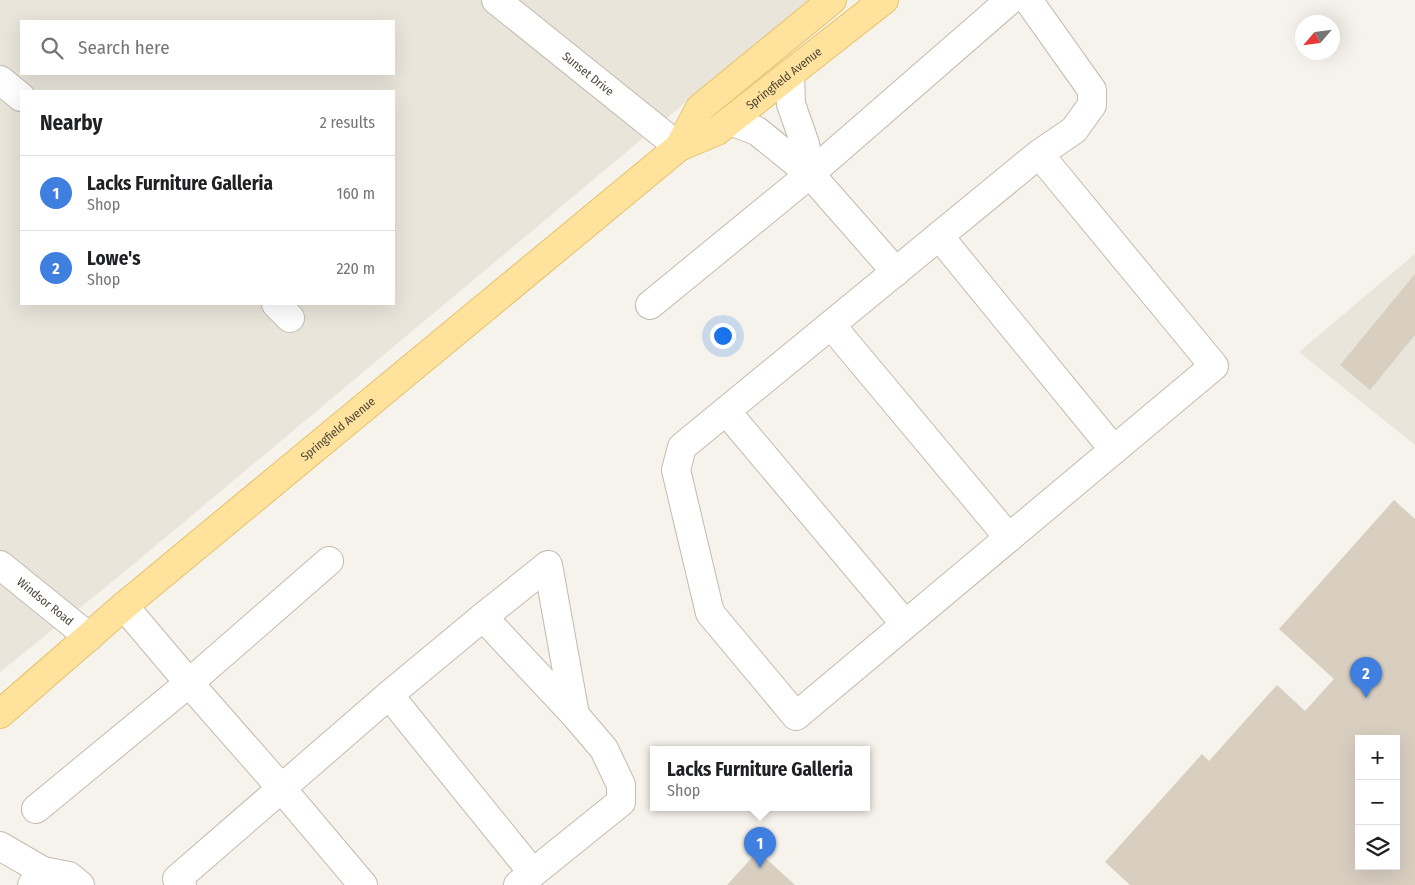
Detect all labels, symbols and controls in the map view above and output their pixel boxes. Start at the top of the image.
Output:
north arrow [1295,15,1340,60]
search box [20,20,395,75]
icon: search [38,34,66,62]
text: Search here [78,36,170,59]
street label: Springfield Avenue [743,44,825,112]
street label: Sunset Drive [560,49,617,99]
text: Nearby [40,110,102,136]
text: 2 results [320,113,375,132]
text: Lacks Furniture Galleria [87,172,273,195]
text: 1 [53,184,59,203]
text: 160 m [336,184,375,203]
text: Shop [87,195,120,214]
text: Lowe's [87,247,141,270]
text: 2 [52,259,60,278]
text: 220 m [336,259,375,278]
text: Shop [87,270,120,289]
your location [710,323,736,349]
street label: Springfield Avenue [298,394,378,464]
street label: Windsor Road [14,575,76,628]
pin: 2 [1350,657,1382,698]
map controls [1355,735,1400,870]
button: + [1355,735,1400,780]
popup [650,746,870,811]
text: Lacks Furniture Galleria [667,758,853,781]
button: − [1355,780,1400,825]
text: Shop [667,781,700,800]
button: layers [1355,825,1400,870]
pin: 1 [744,827,776,868]

